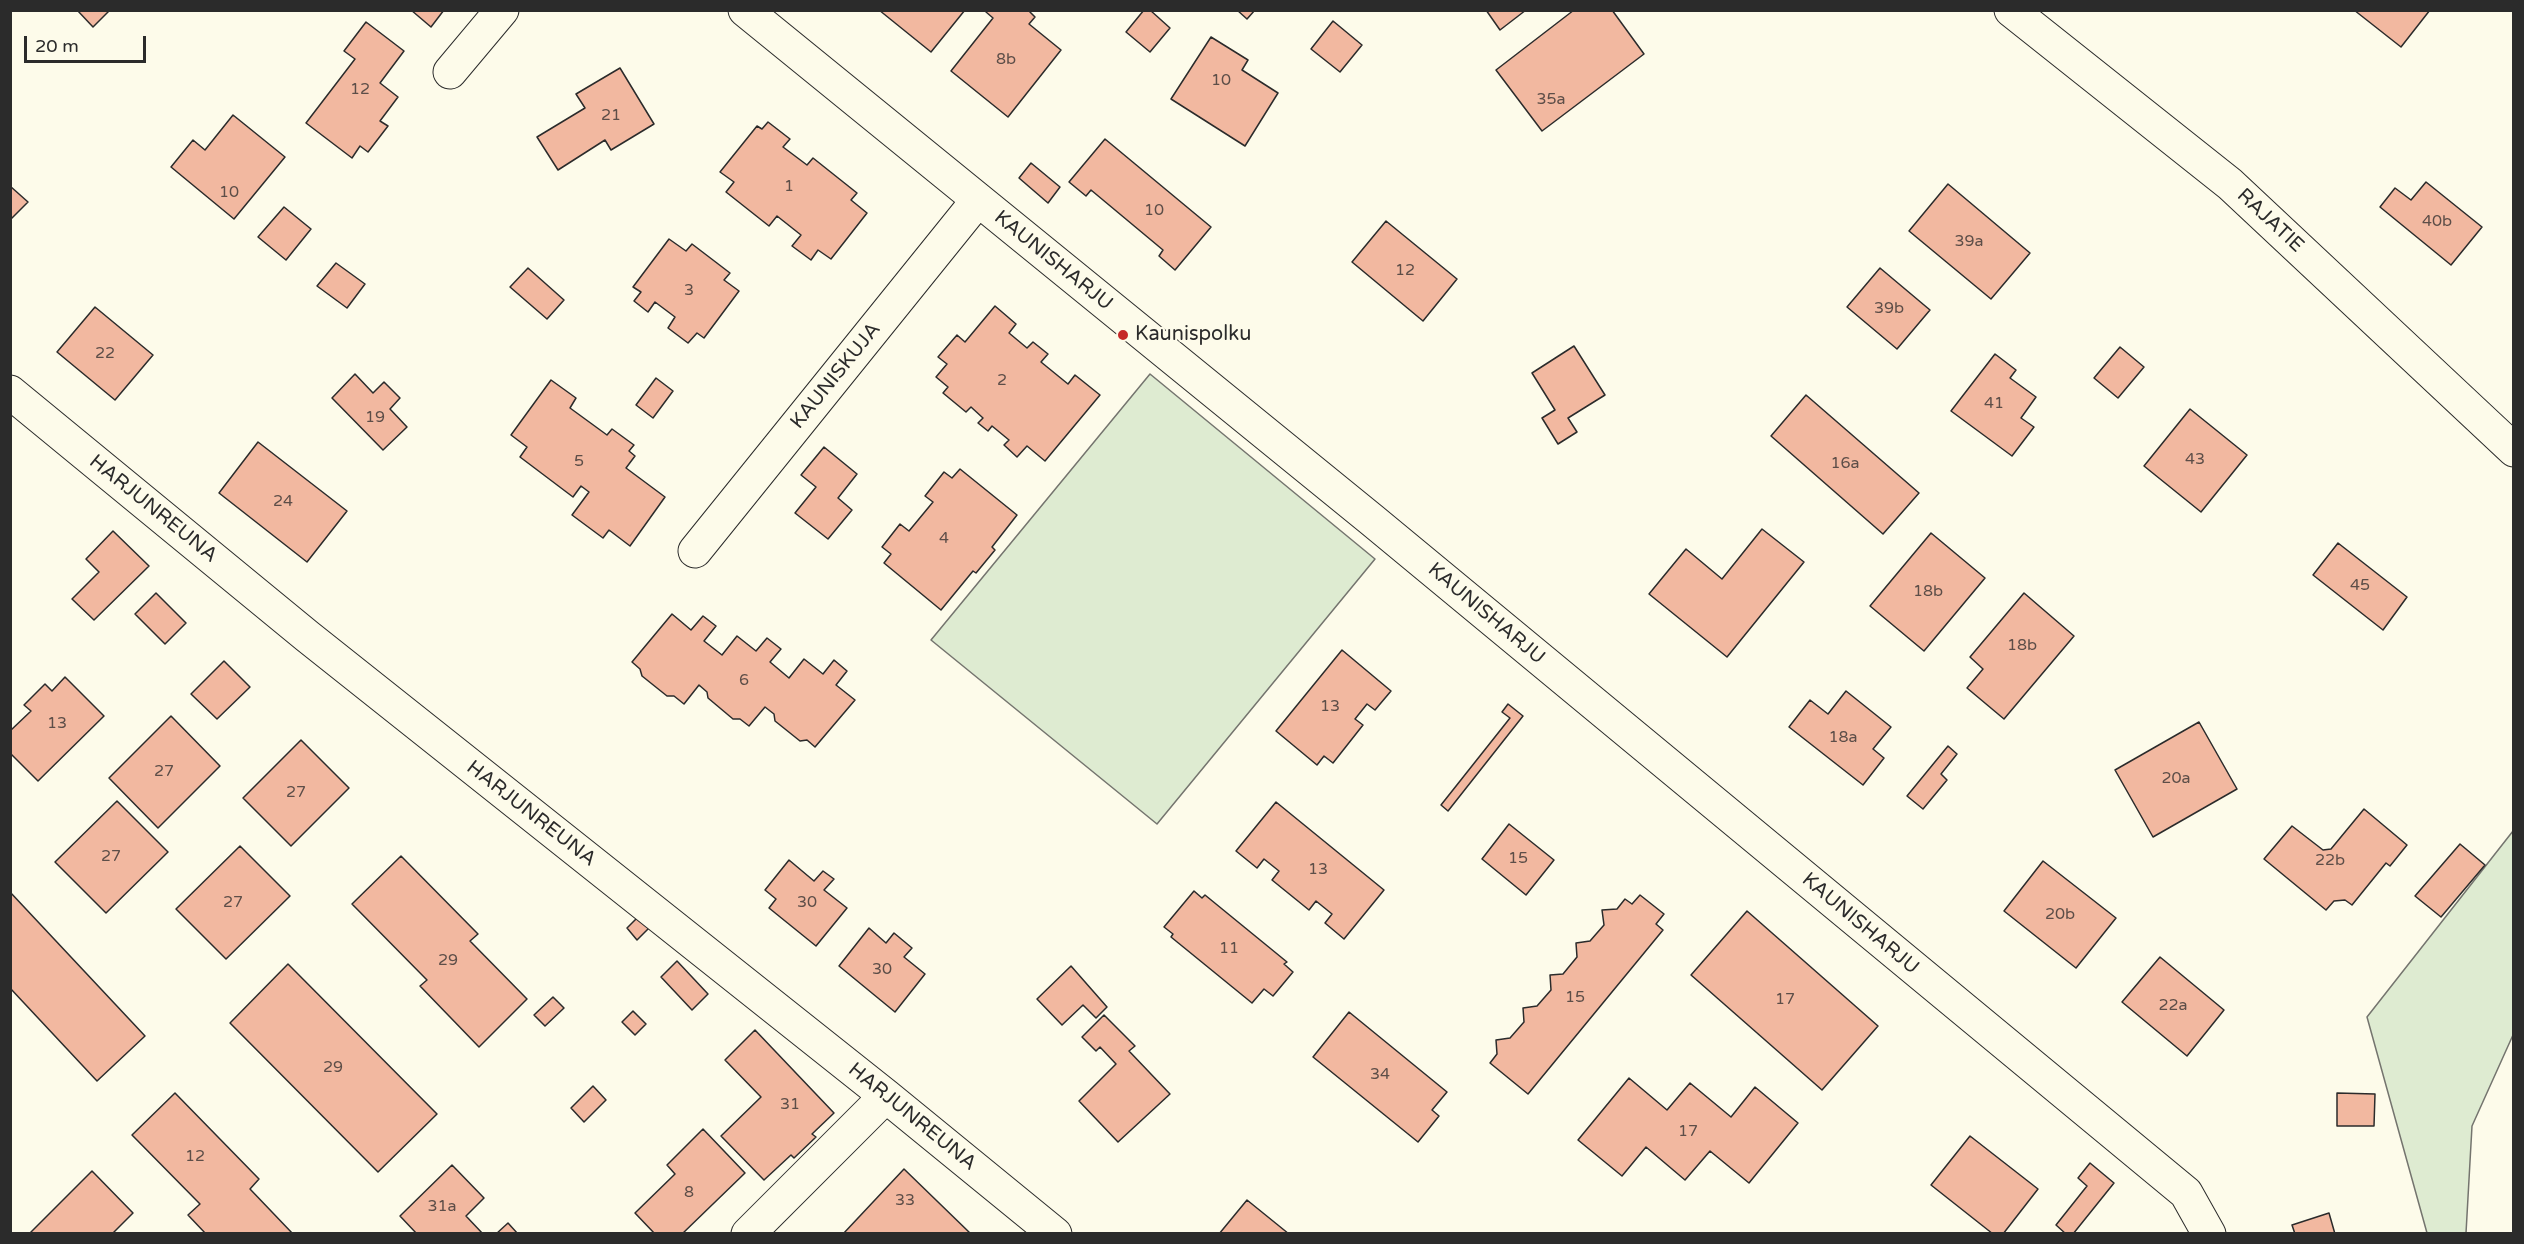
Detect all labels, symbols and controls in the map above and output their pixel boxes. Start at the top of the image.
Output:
scale bar [27,24,148,62]
text: 20 m [35,35,79,57]
house number: 8b [996,50,1016,70]
house number: 10 [1211,71,1231,91]
house number: 12 [350,80,370,100]
house number: 35a [1536,90,1566,110]
house number: 21 [601,106,621,126]
house number: 1 [784,177,794,197]
house number: 10 [219,183,239,203]
street label: RAJATIE [2232,184,2308,258]
house number: 10 [1144,201,1164,221]
street label: KAUNISHARJU [989,206,1117,316]
house number: 40b [2422,212,2452,232]
house number: 39a [1954,232,1984,252]
house number: 12 [1395,261,1415,281]
house number: 3 [684,281,694,301]
house number: 39b [1874,299,1904,319]
street label: KAUNISKUJA [786,318,886,434]
place label: Kaunispolku [1135,323,1251,347]
marker: Kaunispolku [1116,328,1130,342]
house number: 22 [95,344,115,364]
house number: 2 [997,371,1007,391]
house number: 41 [1984,394,2004,414]
house number: 19 [365,408,385,428]
street label: HARJUNREUNA [84,450,222,568]
house number: 43 [2185,450,2205,470]
house number: 5 [574,452,584,472]
house number: 16a [1830,454,1860,474]
house number: 24 [273,492,293,512]
house number: 4 [939,529,949,549]
street label: KAUNISHARJU [1423,558,1549,670]
house number: 45 [2350,576,2370,596]
house number: 18b [1913,582,1943,602]
house number: 18b [2007,636,2037,656]
house number: 6 [739,671,749,691]
house number: 13 [1320,697,1340,717]
house number: 13 [47,714,67,734]
house number: 18a [1828,728,1858,748]
street label: HARJUNREUNA [461,756,601,872]
house number: 27 [154,762,174,782]
house number: 20a [2161,769,2191,789]
house number: 27 [286,783,306,803]
house number: 27 [101,847,121,867]
house number: 15 [1508,849,1528,869]
house number: 22b [2315,851,2345,871]
house number: 13 [1308,860,1328,880]
street label: KAUNISHARJU [1797,868,1923,980]
house number: 27 [223,893,243,913]
house number: 30 [797,893,817,913]
house number: 20b [2045,905,2075,925]
house number: 11 [1219,939,1239,959]
house number: 29 [438,951,458,971]
house number: 30 [872,960,892,980]
house number: 15 [1565,988,1585,1008]
house number: 17 [1775,990,1795,1010]
house number: 22a [2158,996,2188,1016]
house number: 29 [323,1058,343,1078]
street label: HARJUNREUNA [843,1058,981,1176]
house number: 34 [1370,1065,1390,1085]
house number: 31 [780,1095,800,1115]
house number: 17 [1678,1122,1698,1142]
house number: 12 [185,1147,205,1167]
house number: 8 [684,1183,694,1203]
house number: 33 [895,1191,915,1211]
house number: 31a [427,1197,457,1217]

